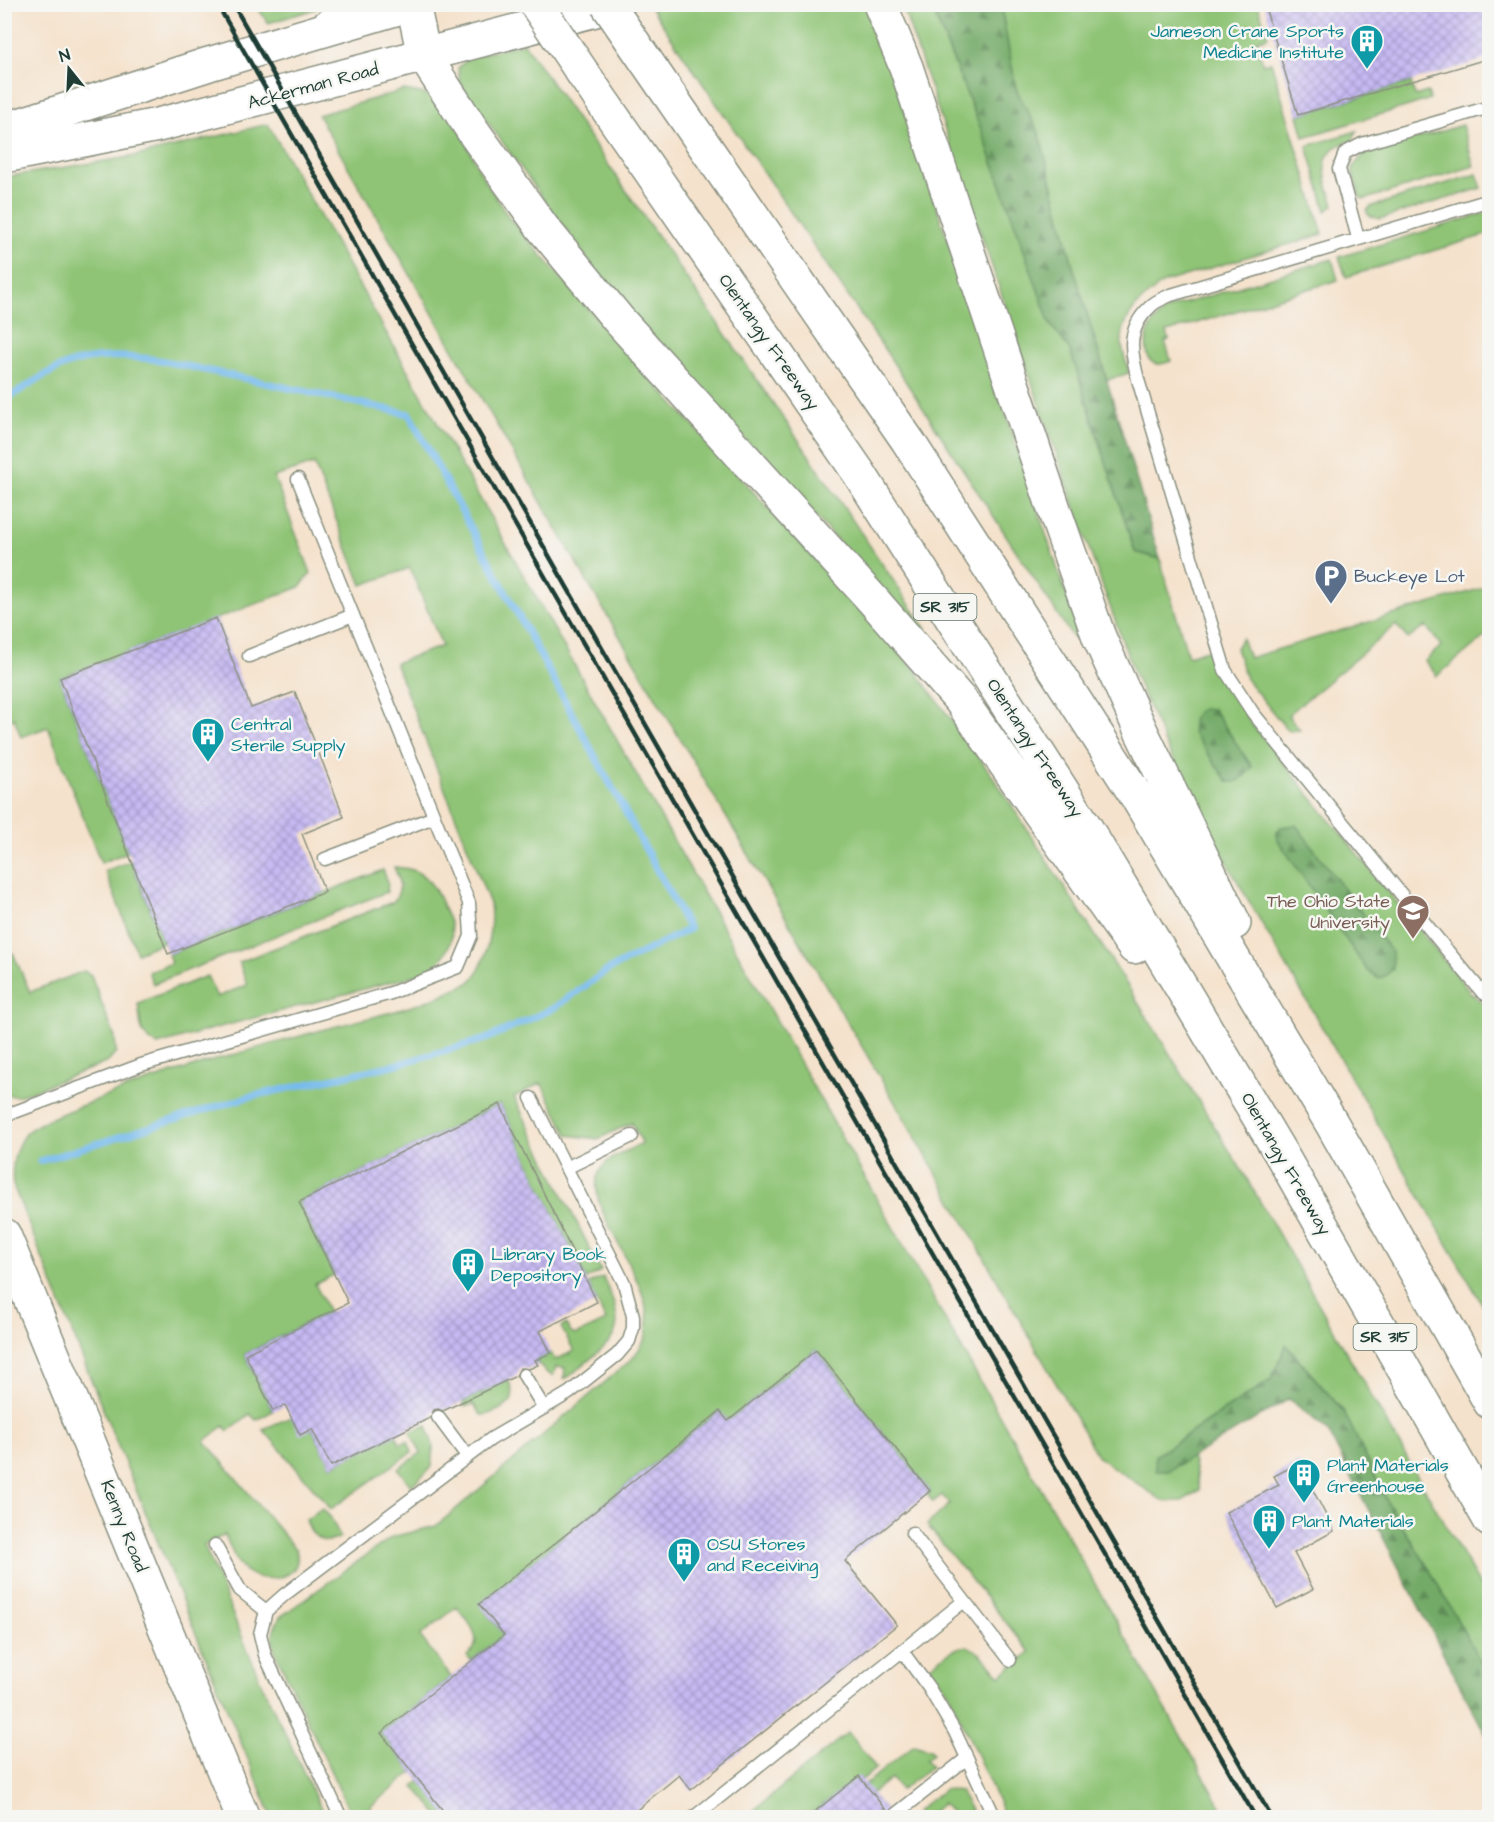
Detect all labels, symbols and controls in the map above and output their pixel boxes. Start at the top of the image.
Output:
place label: Jameson Crane Sports Medicine Institute [1150,19,1344,65]
building icon: Jameson Crane Sports Medicine Institute [1349,23,1385,70]
north arrow [39,39,99,99]
text: N [57,44,73,68]
street label: Ackerman Road [245,57,381,115]
street label: Olentangy Freeway [712,269,825,416]
parking icon: Buckeye Lot [1313,558,1349,605]
place label: Buckeye Lot [1354,564,1466,590]
road number: SR 315 [914,594,976,620]
street label: Olentangy Freeway [980,674,1089,823]
place label: Central Sterile Supply [231,712,346,759]
building icon: Central Sterile Supply [190,716,226,763]
place label: The Ohio State University [1267,889,1390,936]
school or university icon: The Ohio State University [1395,893,1431,940]
street label: Olentangy Freeway [1234,1088,1337,1241]
place label: Library Book Depository [491,1242,607,1289]
building icon: Library Book Depository [450,1246,486,1293]
road number: SR 315 [1354,1324,1416,1350]
place label: Plant Materials Greenhouse [1327,1453,1449,1499]
building icon: Plant Materials Greenhouse [1286,1457,1322,1504]
street label: Kenny Road [93,1476,154,1576]
building icon: Plant Materials [1251,1503,1287,1550]
place label: Plant Materials [1292,1509,1414,1534]
place label: OSU Stores and Receiving [707,1532,818,1579]
building icon: OSU Stores and Receiving [666,1536,702,1583]

